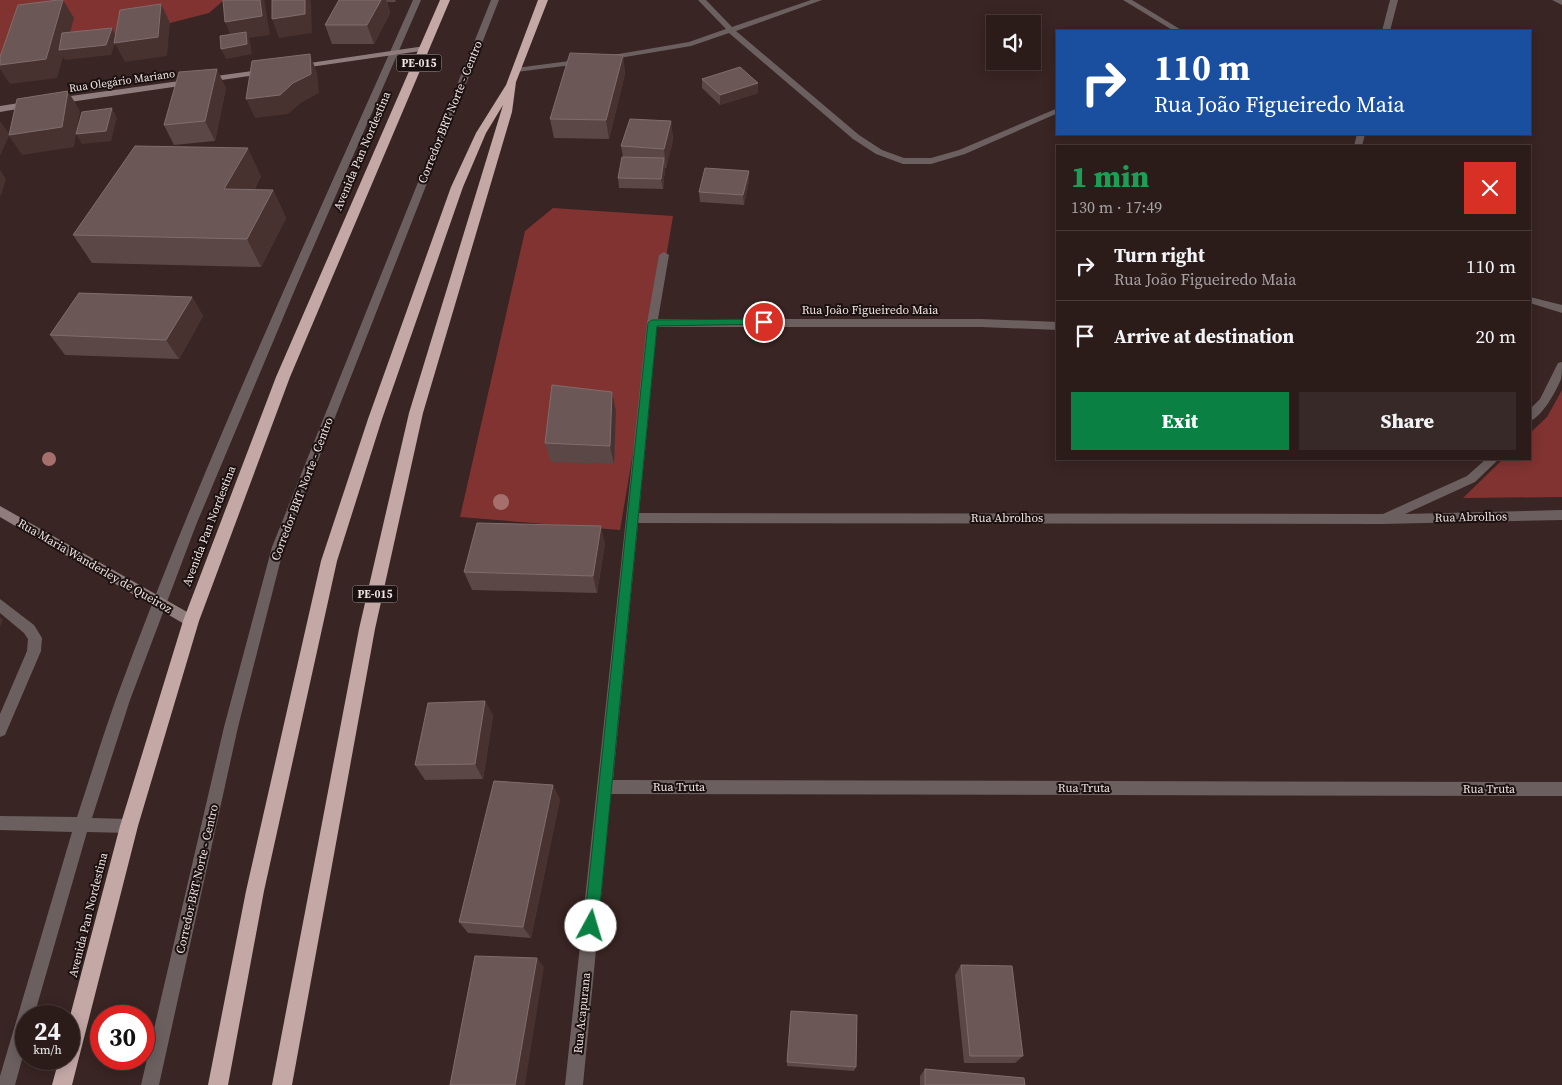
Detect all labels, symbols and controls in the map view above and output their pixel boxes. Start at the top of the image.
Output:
map controls [986,15,1041,70]
button: sound [986,15,1041,70]
street label: Corredor BRT Norte - Centro [414,38,486,186]
text: 110 m [1154,44,1250,92]
icon: right [1071,50,1136,115]
road number: PE-015 [396,54,442,72]
street label: Rua Olegário Mariano [68,66,176,96]
street label: Avenida Pan Nordestina [330,88,395,213]
text: Rua João Figueiredo Maia [1154,89,1405,119]
text: 1 min [1071,156,1149,197]
button: close [1464,162,1516,214]
text: 130 m · 17:49 [1071,196,1162,218]
text: Turn right [1114,242,1205,268]
icon: right [1071,252,1099,280]
text: 110 m [1466,253,1516,279]
text: Rua João Figueiredo Maia [1114,268,1296,290]
pin [743,301,785,343]
street label: Rua João Figueiredo Maia [802,302,939,318]
icon: arrive [750,308,778,336]
icon: arrive [1071,322,1099,350]
text: Arrive at destination [1114,323,1294,349]
text: 20 m [1475,323,1516,349]
button: Exit [1071,392,1289,450]
button: Share [1299,392,1516,450]
street label: Corredor BRT Norte - Centro [267,415,337,563]
street label: Avenida Pan Nordestina [179,463,240,589]
street label: Rua Abrolhos [1435,508,1507,526]
street label: Rua Abrolhos [971,510,1043,526]
street label: Rua Maria Wanderley de Queiroz [15,515,175,617]
road number: PE-015 [352,586,398,602]
street label: Rua Truta [653,779,706,795]
street label: Rua Truta [1058,780,1111,796]
street label: Rua Truta [1463,781,1516,797]
street label: Corredor BRT Norte - Centro [172,803,222,955]
street label: Avenida Pan Nordestina [65,850,111,979]
position arrow [564,899,616,951]
street label: Rua Acapurana [570,971,594,1054]
speed limit sign: 30 [90,1005,155,1070]
text: 24 [34,1014,61,1048]
text: km/h [33,1042,62,1058]

